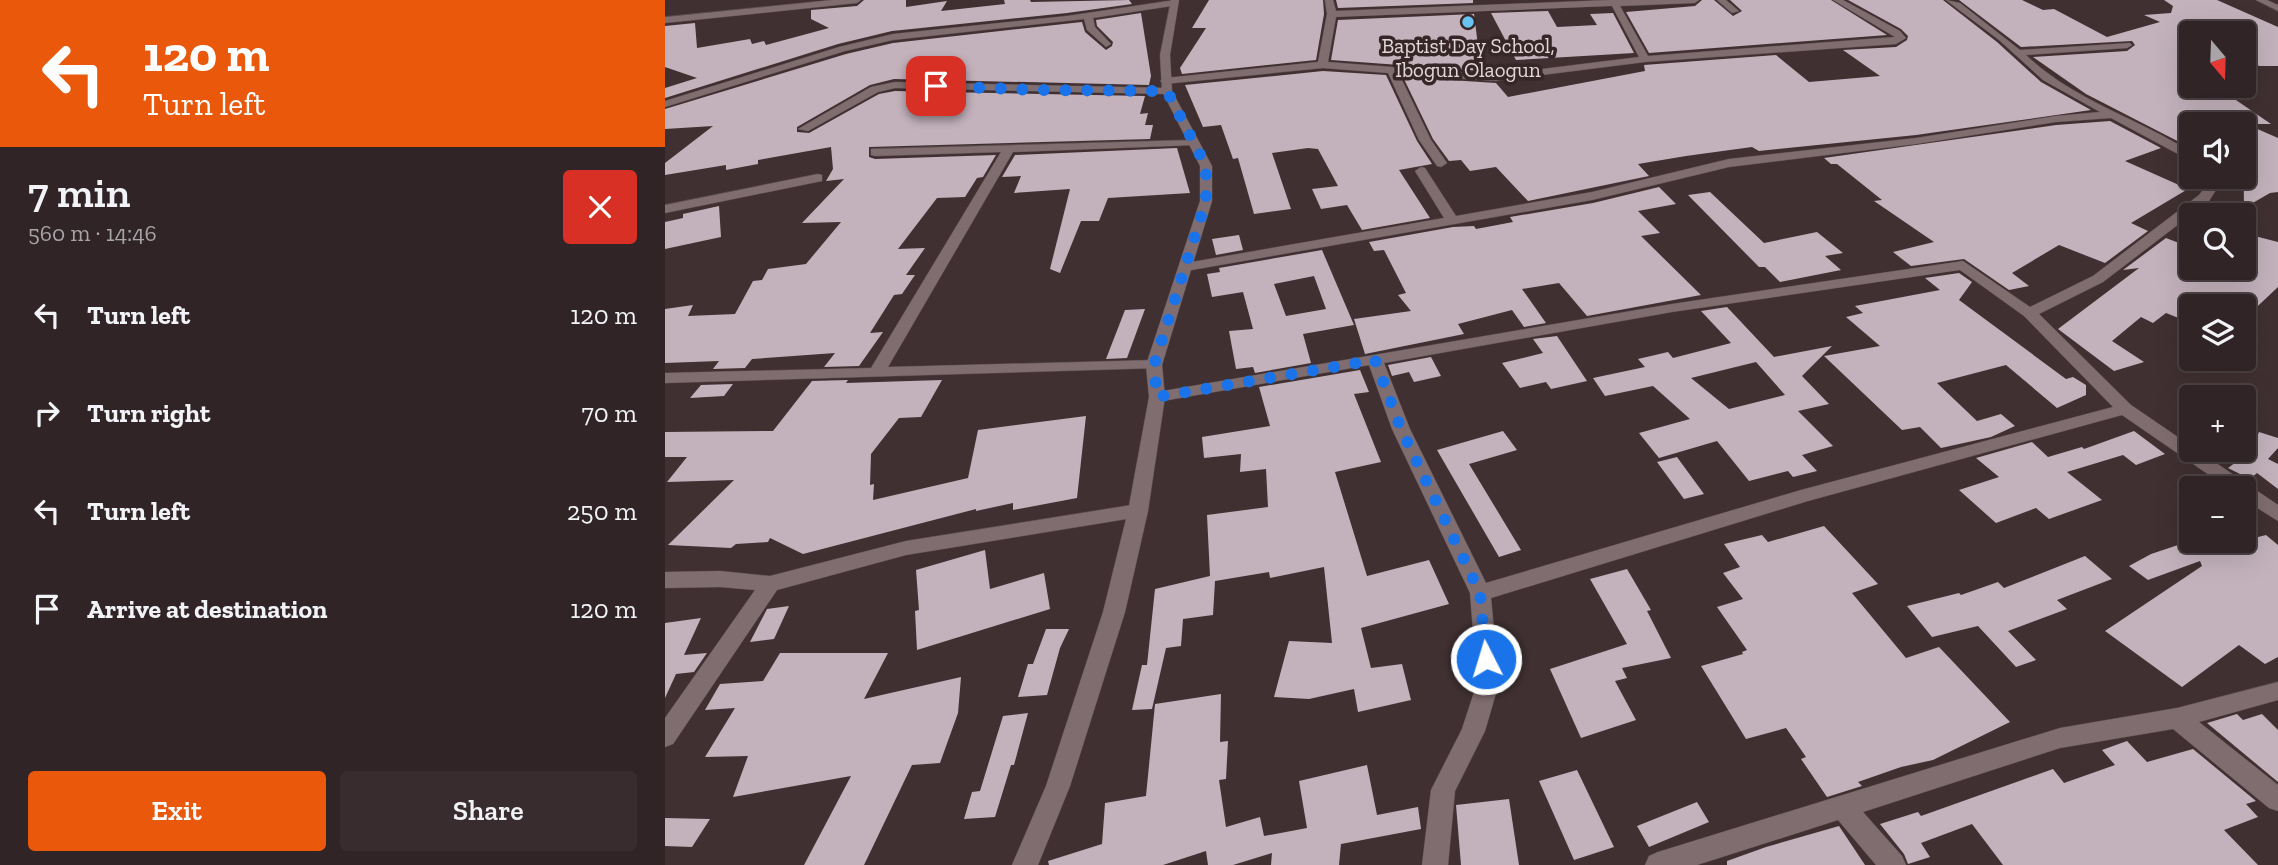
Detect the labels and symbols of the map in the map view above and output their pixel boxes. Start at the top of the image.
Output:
marker: Baptist Day School, Ibogun Olaogun [1460,14,1476,30]
north arrow [2179,21,2256,98]
place label: Baptist Day School, Ibogun Olaogun [1381,33,1555,82]
pin [906,56,966,116]
position arrow [1449,622,1523,696]

